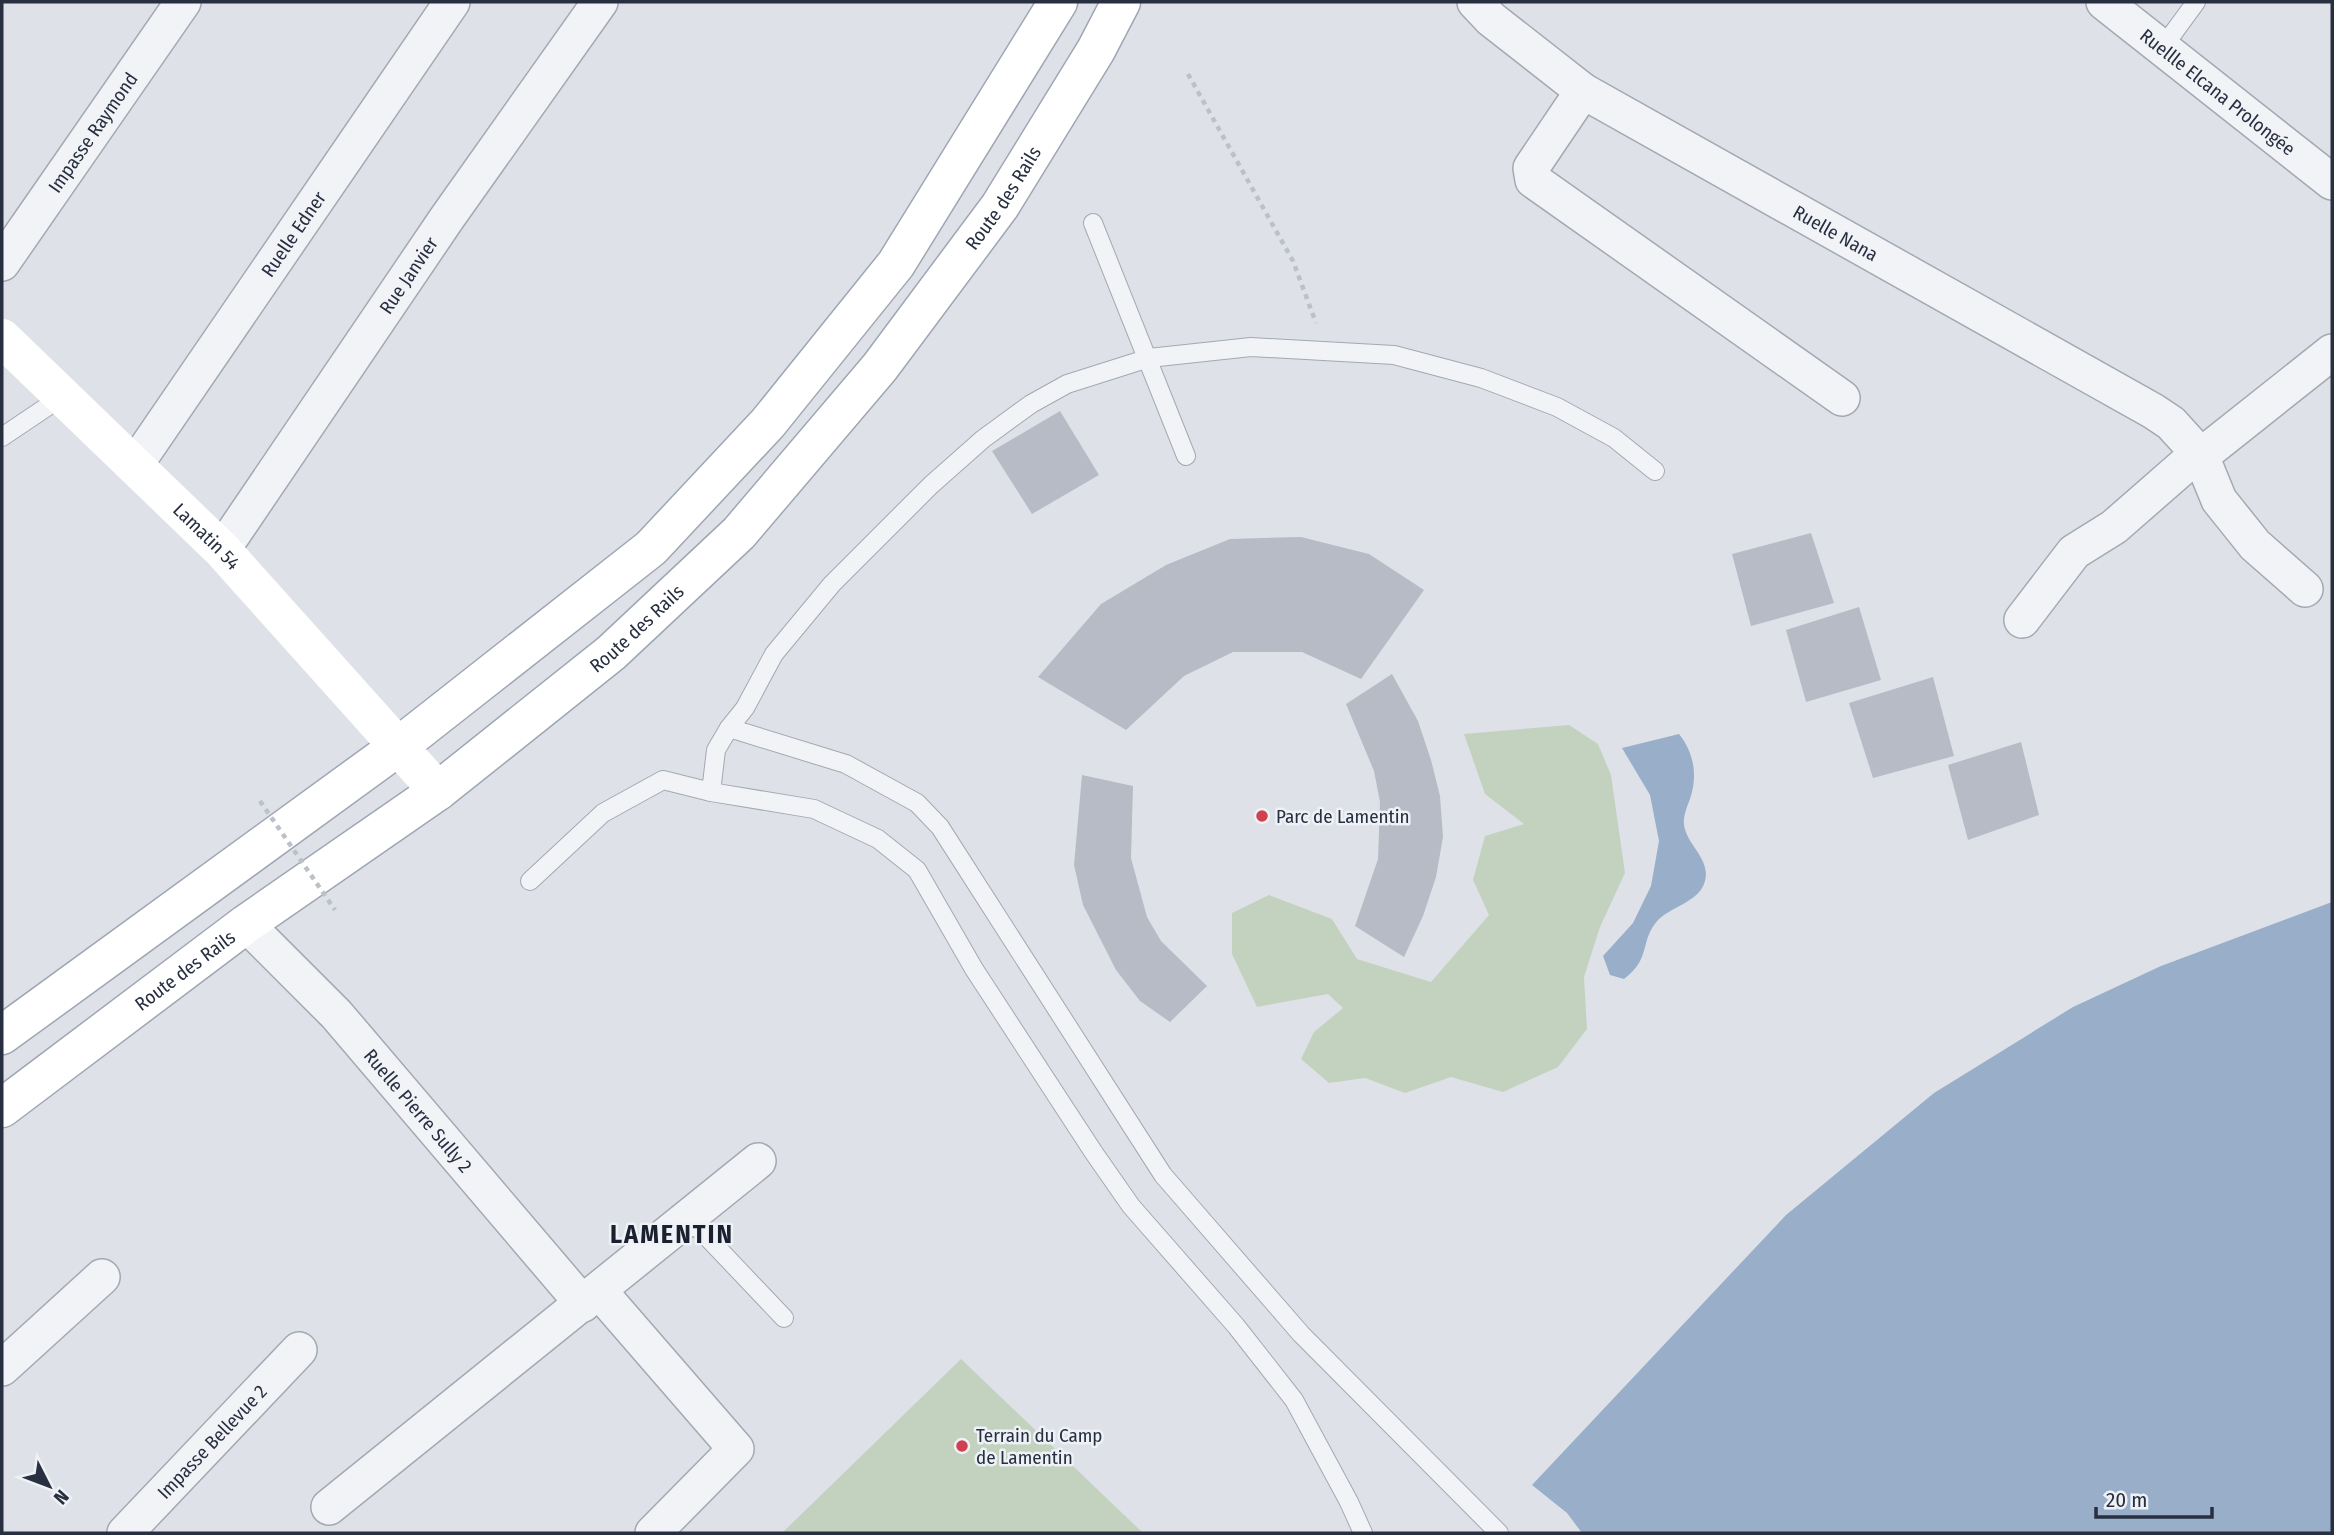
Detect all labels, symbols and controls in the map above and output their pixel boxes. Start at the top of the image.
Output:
street label: Ruellle Elcana Prolongée [2136,24,2300,160]
street label: Impasse Raymond [43,68,142,197]
street label: Route des Rails [960,142,1046,254]
street label: Ruelle Edner [256,187,331,281]
street label: Ruelle Nana [1789,200,1882,266]
street label: Rue Janvier [374,232,443,318]
street label: Lamatin 54 [169,498,245,574]
street label: Route des Rails [585,579,688,677]
place label: Parc de Lamentin [1276,805,1410,828]
marker: Parc de Lamentin [1254,808,1270,824]
street label: Route des Rails [130,925,239,1015]
street label: Ruelle Pierre Sully 2 [359,1044,477,1177]
district label: LAMENTIN [610,1219,734,1250]
street label: Impasse Bellevue 2 [152,1380,271,1503]
place label: Terrain du Camp de Lamentin [976,1424,1102,1469]
marker: Terrain du Camp de Lamentin [954,1438,970,1454]
north arrow [14,1451,84,1521]
scale bar [2096,1476,2212,1520]
text: N [49,1485,74,1509]
text: 20 m [2106,1487,2147,1513]

